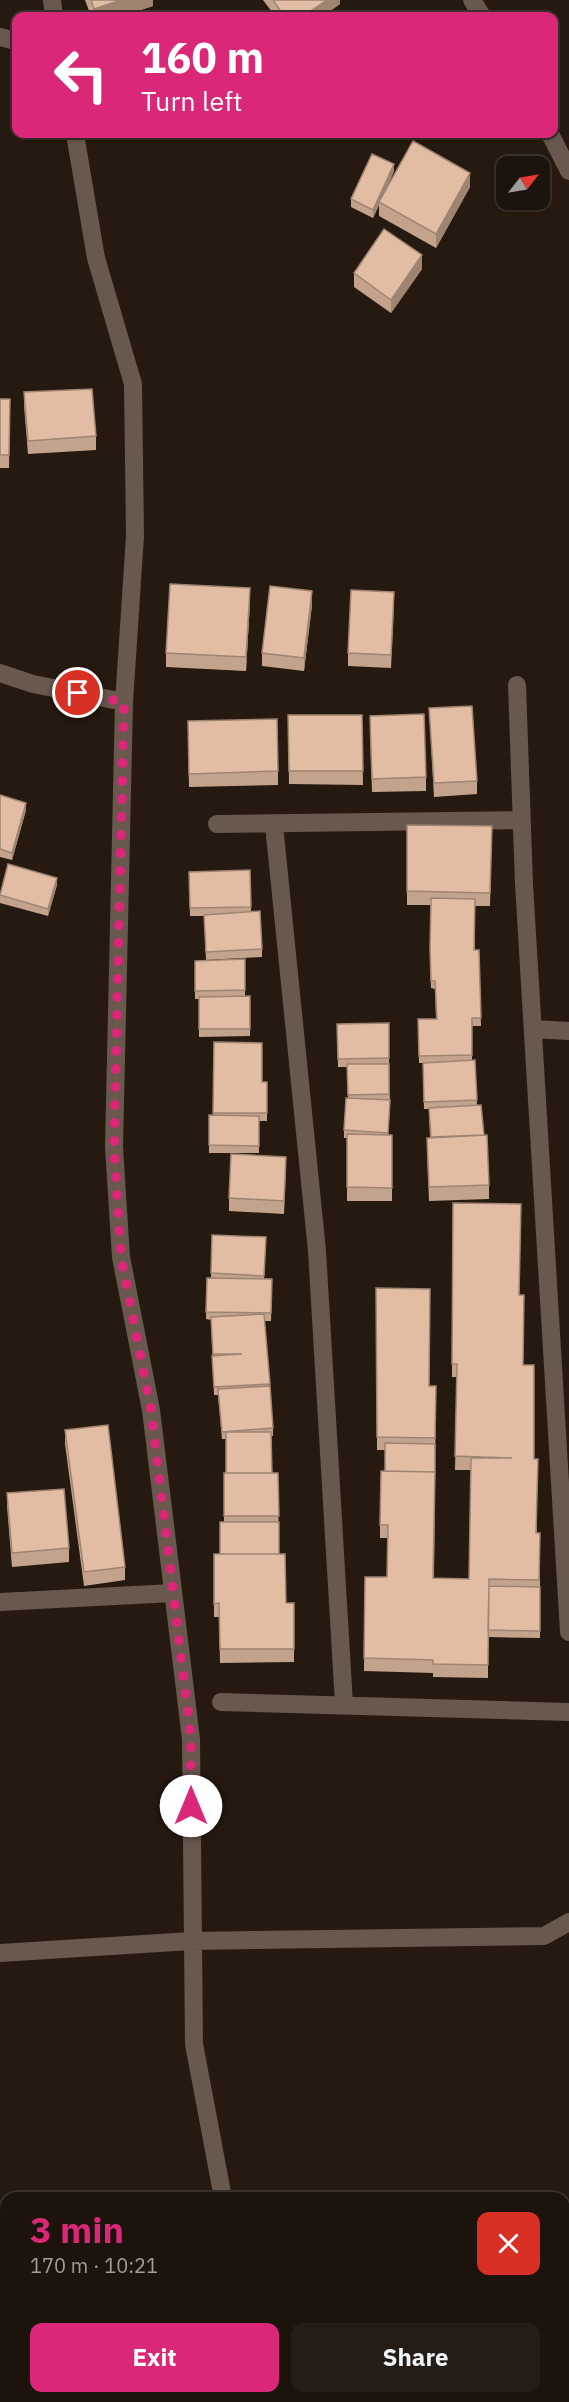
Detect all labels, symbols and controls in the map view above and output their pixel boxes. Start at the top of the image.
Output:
text: 160 m [141,30,264,85]
icon: left [42,36,120,114]
text: Turn left [141,83,242,118]
north arrow [496,156,550,210]
map controls [496,156,550,210]
pin [52,667,103,718]
icon: arrive [61,676,94,709]
position arrow [159,1774,223,1838]
text: 3 min [30,2206,124,2253]
button: close [477,2212,540,2275]
text: 170 m · 10:21 [30,2252,158,2279]
button: Exit [30,2323,279,2392]
button: Share [291,2323,540,2392]

